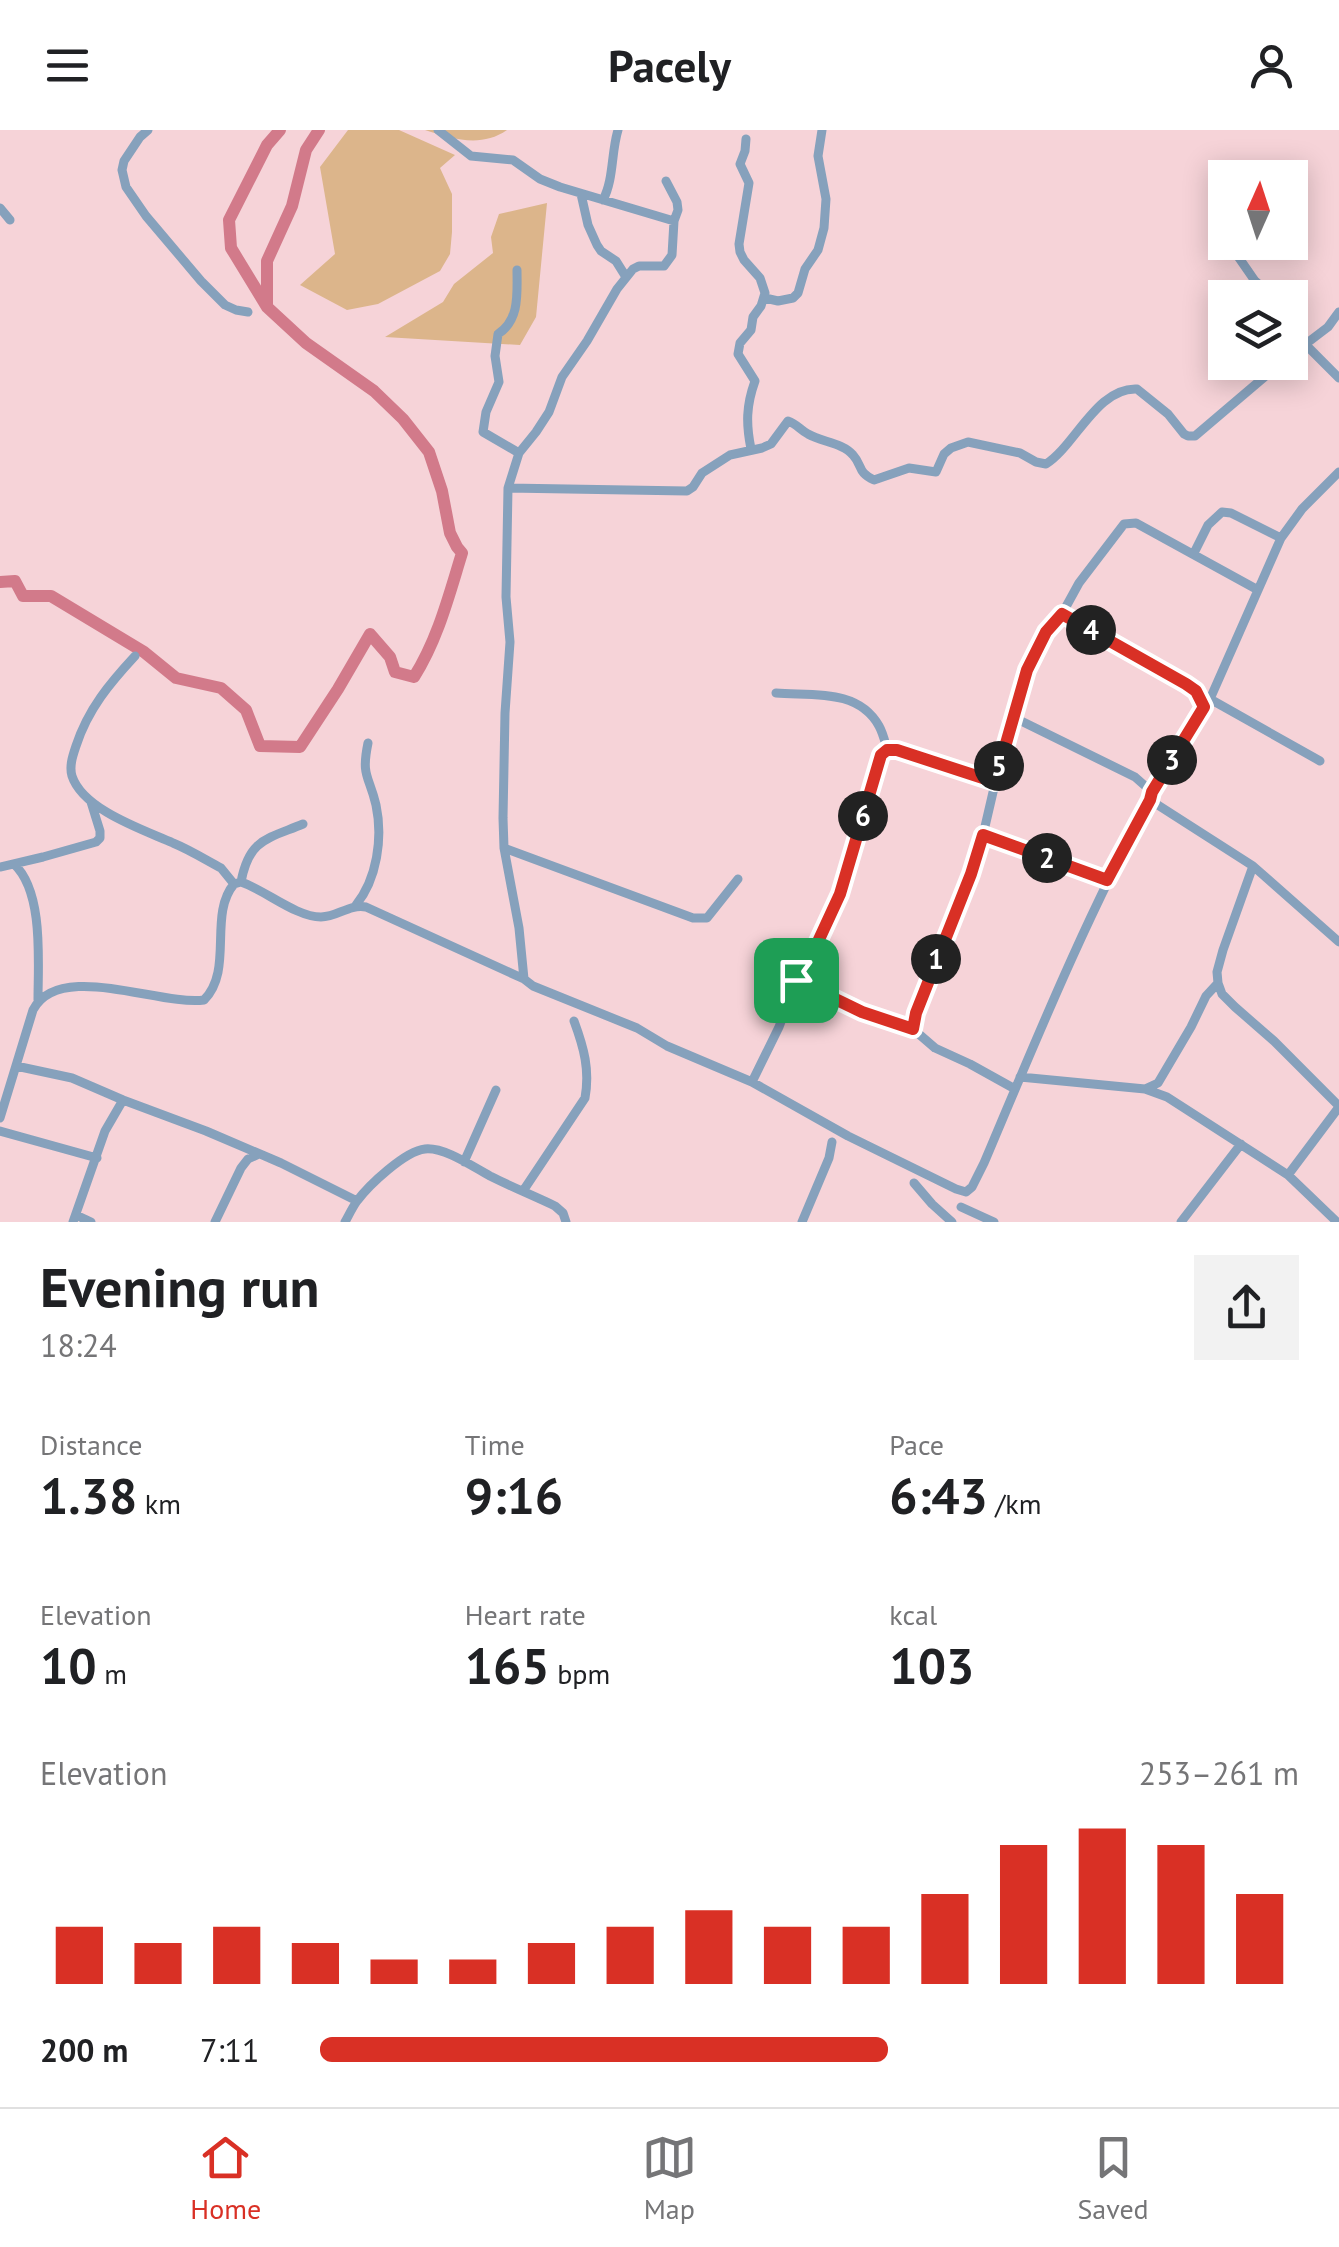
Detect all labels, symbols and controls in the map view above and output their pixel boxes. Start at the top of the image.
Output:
text: Pacely [608,36,731,94]
icon: menu [40,38,95,93]
icon: person [1244,38,1299,93]
north arrow [1208,160,1308,260]
map controls [1208,160,1308,380]
button: layers [1208,280,1308,380]
pin: 4 [1066,605,1116,655]
text: 4 [1083,611,1099,648]
pin: 3 [1147,735,1197,785]
pin: 5 [974,741,1024,791]
text: 3 [1164,741,1180,778]
text: 5 [991,747,1007,784]
pin: 6 [838,791,888,841]
text: 6 [855,797,871,834]
pin: 2 [1022,833,1072,883]
text: 2 [1039,839,1055,876]
pin: 1 [911,934,961,984]
pin [754,938,839,1023]
text: 1 [928,940,944,977]
icon: arrive [769,953,824,1008]
text: Evening run [40,1251,320,1322]
button: share [1194,1255,1299,1360]
text: 18:24 [40,1324,117,1366]
text: Distance [40,1426,143,1463]
text: Time [465,1426,525,1463]
text: Pace [889,1426,944,1463]
text: 1.38 [40,1463,137,1528]
text: 9:16 [465,1463,563,1528]
text: 6:43 [889,1463,988,1528]
text: km [137,1485,181,1522]
text: /km [988,1485,1041,1522]
text: Elevation [40,1596,152,1633]
text: Heart rate [465,1596,586,1633]
text: kcal [889,1596,937,1633]
text: 10 [40,1633,97,1698]
text: 165 [465,1633,550,1698]
text: 103 [889,1633,974,1698]
text: m [97,1655,127,1692]
text: bpm [550,1655,610,1692]
text: Elevation [40,1752,167,1794]
text: 253–261 m [1139,1752,1299,1794]
text: 200 m [40,2029,128,2071]
text: 7:11 [200,2029,259,2071]
tab: Home [190,2130,261,2227]
tab: Map [642,2130,697,2227]
tab: Saved [1077,2130,1149,2227]

